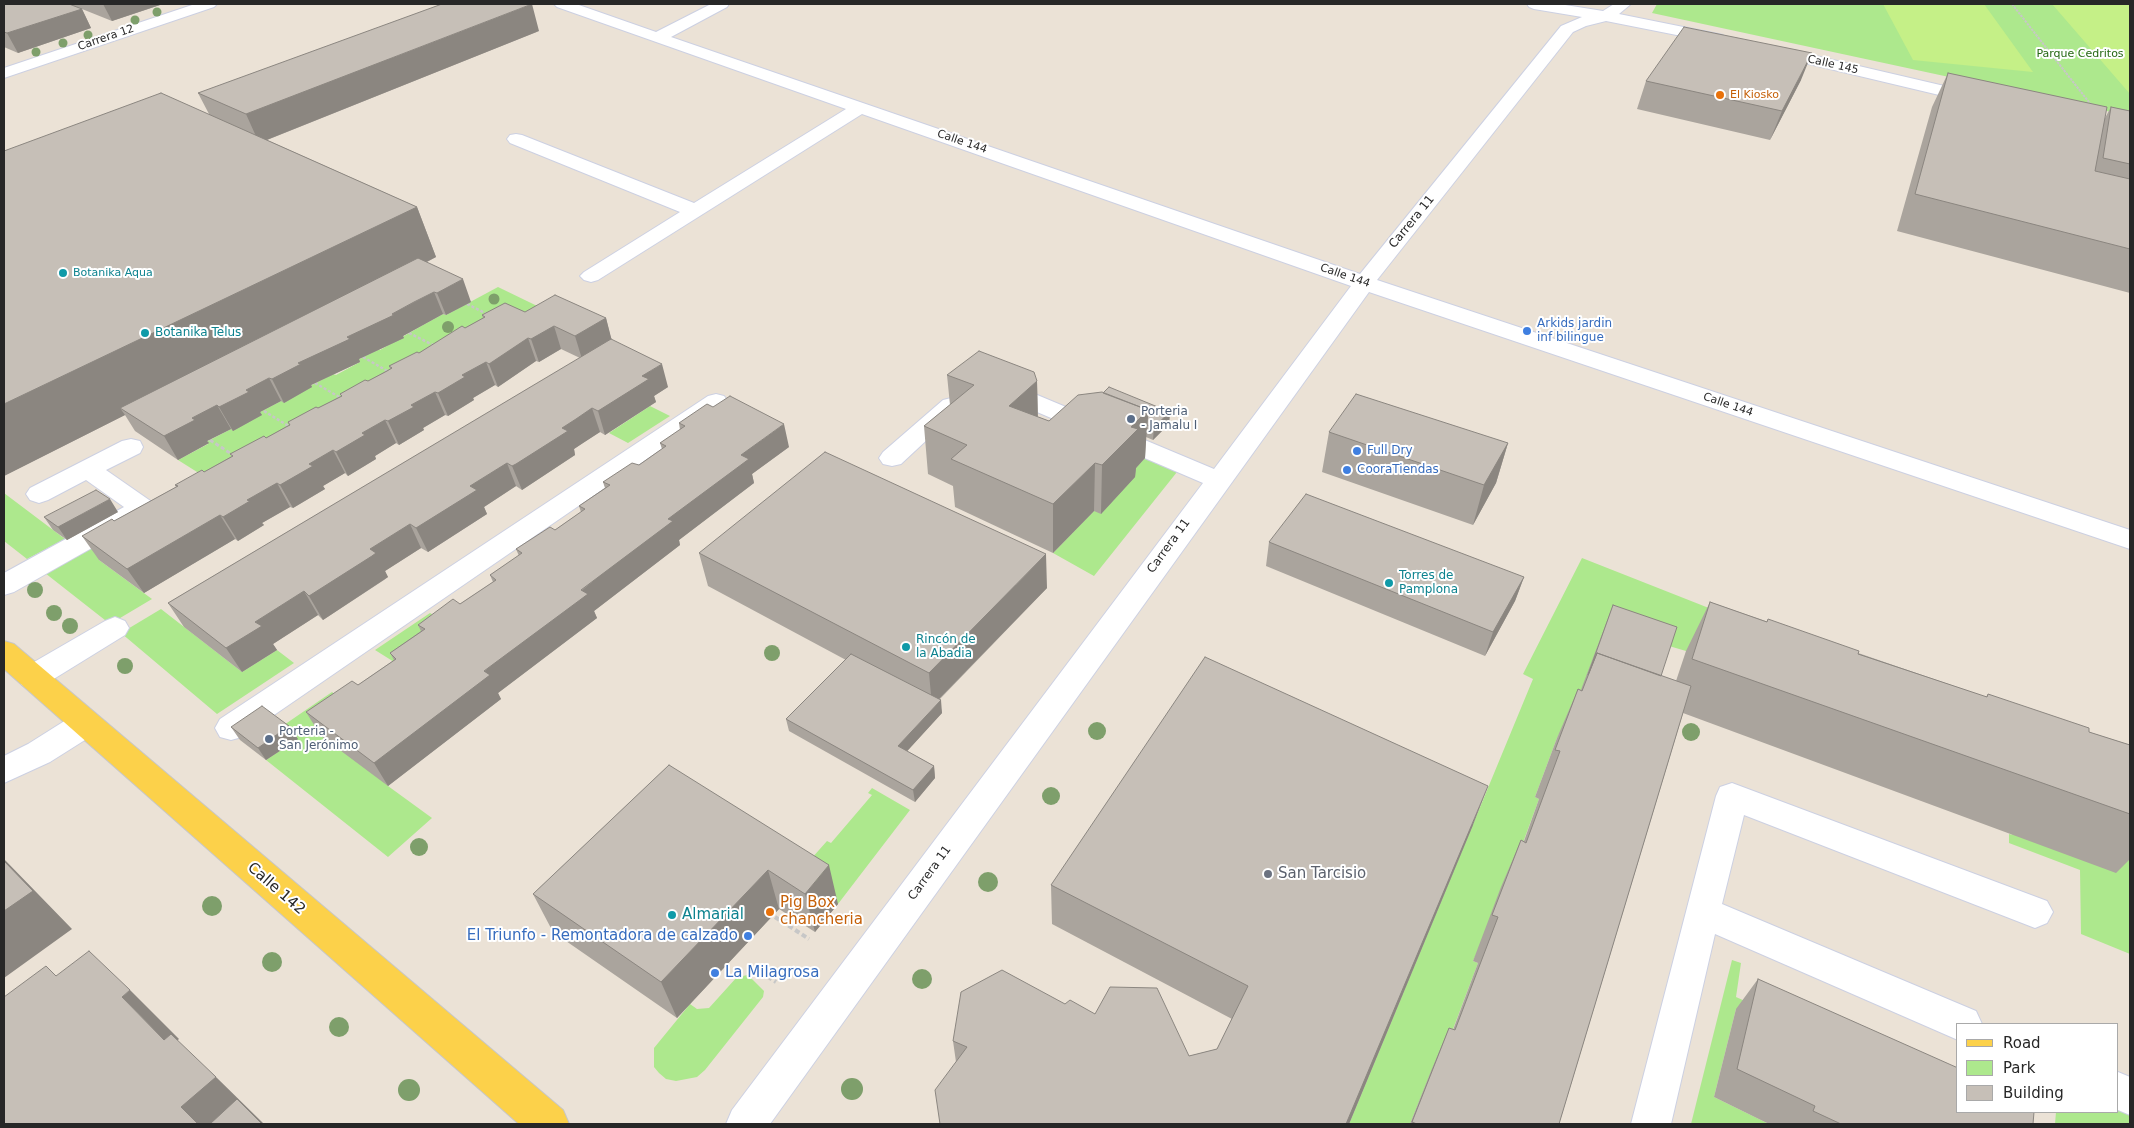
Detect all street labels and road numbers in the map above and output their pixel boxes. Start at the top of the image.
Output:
street label: Carrera 12 [76,22,136,54]
street label: Calle 145 [1806,53,1860,77]
street label: Calle 144 [935,127,989,157]
street label: Carrera 11 [1386,193,1438,251]
street label: Calle 144 [1318,261,1372,291]
street label: Calle 144 [1701,390,1755,420]
street label: Carrera 11 [1144,516,1194,576]
street label: Carrera 11 [905,843,955,903]
street label: Calle 142 [243,859,309,919]

